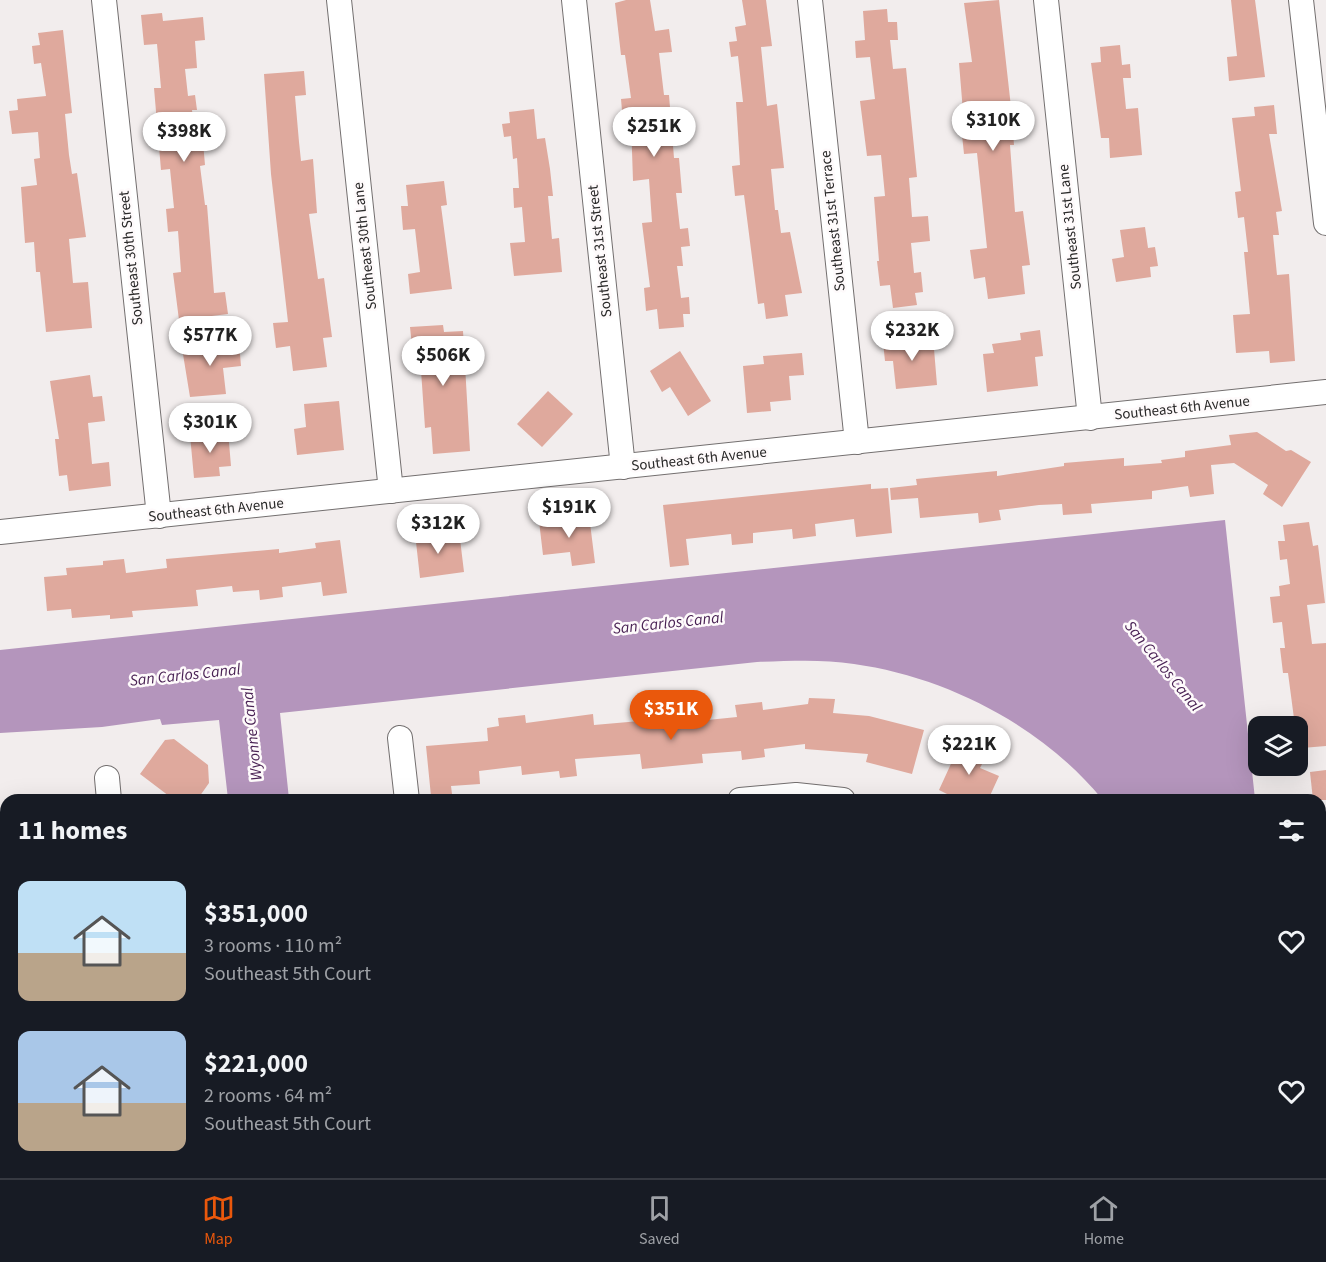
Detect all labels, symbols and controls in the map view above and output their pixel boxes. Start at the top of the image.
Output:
pin: $310K [951,101,1035,152]
text: $310K [966,106,1020,134]
pin: $251K [612,107,696,158]
pin: $398K [142,112,226,163]
text: $251K [627,112,681,140]
text: $398K [157,117,211,145]
street label: Southeast 31st Terrace [815,150,851,292]
street label: Southeast 31st Lane [1053,163,1087,291]
street label: Southeast 30th Lane [348,181,382,311]
street label: Southeast 31st Street [583,184,617,318]
street label: Southeast 30th Street [113,190,149,326]
pin: $232K [870,311,954,362]
pin: $577K [168,316,252,367]
text: $232K [885,316,939,344]
text: $577K [183,321,237,349]
pin: $506K [401,336,485,387]
text: $506K [416,341,470,369]
street label: Southeast 6th Avenue [1113,390,1251,426]
pin: $301K [168,403,252,454]
text: $301K [183,408,237,436]
street label: Southeast 6th Avenue [630,441,768,477]
pin: $191K [527,488,611,539]
street label: Southeast 6th Avenue [147,492,285,528]
text: $191K [542,493,596,521]
pin: $312K [396,504,480,555]
text: $312K [411,509,465,537]
water label: San Carlos Canal [612,606,725,640]
water label: San Carlos Canal [1119,616,1207,716]
water label: San Carlos Canal [129,658,242,692]
water label: Wyonne Canal [236,686,268,782]
pin: $351K [629,690,713,741]
text: $351K [644,695,698,723]
map controls [1248,716,1308,776]
button: layers [1248,716,1308,776]
pin: $221K [927,725,1011,776]
text: $221K [942,730,996,758]
text: 11 homes [18,812,127,849]
icon: filters [1275,814,1308,847]
text: $351,000 [204,895,308,932]
icon: home [66,905,138,977]
icon: heart [1275,925,1308,958]
text: 3 rooms · 110 m² [204,932,342,960]
text: Southeast 5th Court [204,960,371,988]
text: $221,000 [204,1045,308,1082]
icon: home [66,1055,138,1127]
icon: heart [1275,1075,1308,1108]
text: 2 rooms · 64 m² [204,1082,332,1110]
text: Southeast 5th Court [204,1110,371,1138]
tab: Map [202,1192,235,1250]
tab: Saved [639,1192,680,1250]
tab: Home [1084,1192,1124,1250]

